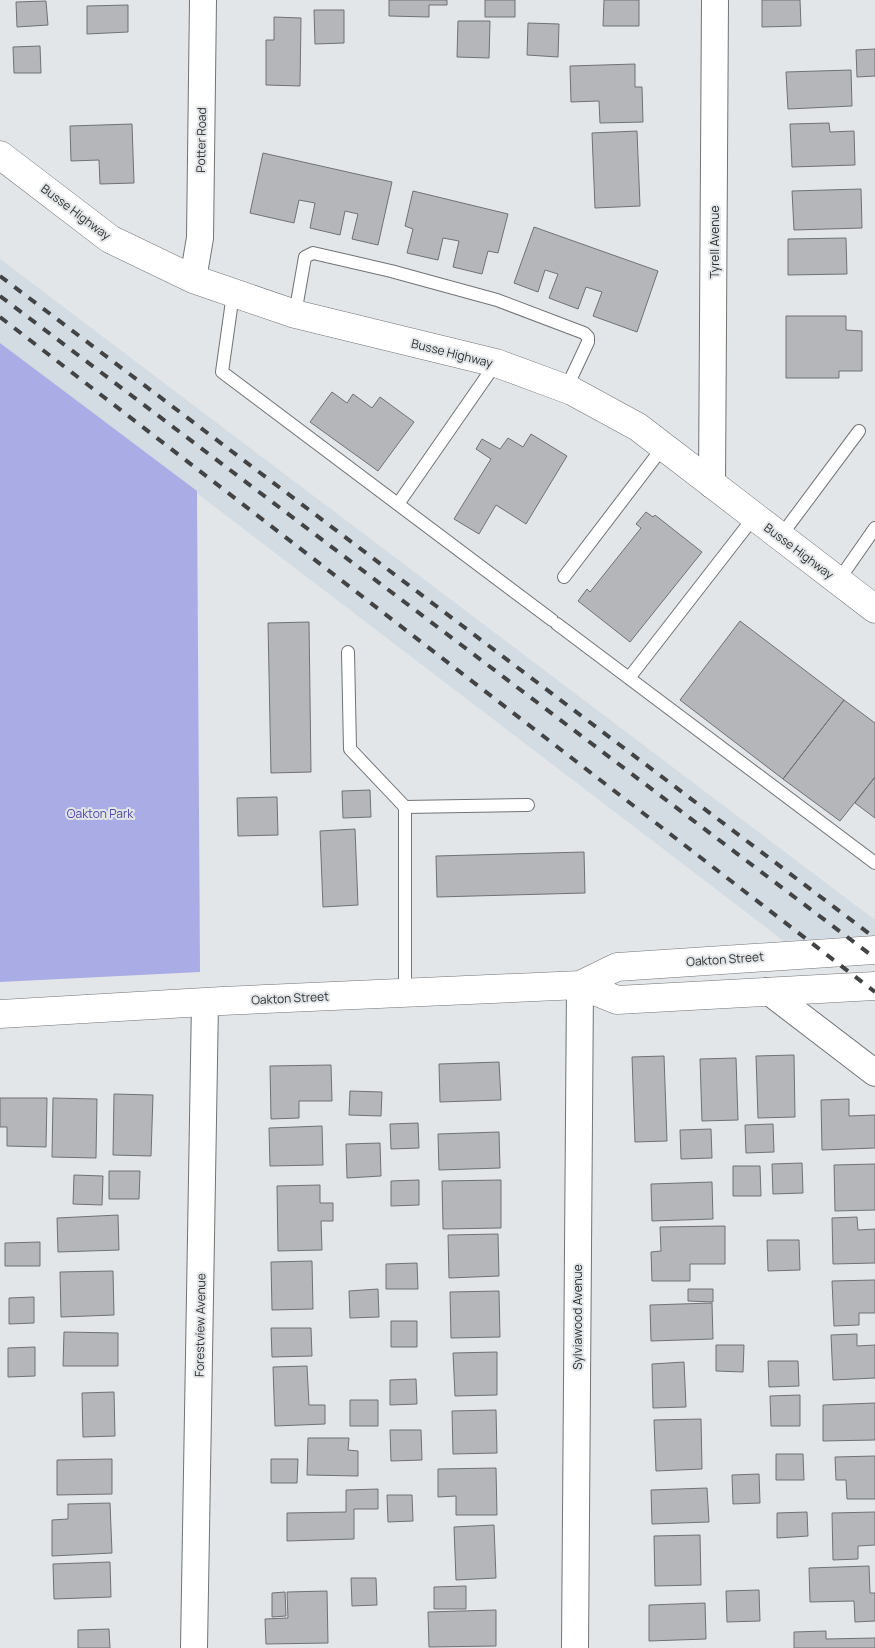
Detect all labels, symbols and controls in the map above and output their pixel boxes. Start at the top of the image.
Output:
street label: Potter Road [192,107,210,173]
street label: Busse Highway [38,180,115,244]
street label: Tyrell Avenue [706,206,723,278]
street label: Busse Highway [410,335,495,371]
street label: Busse Highway [761,519,838,583]
park label: Oakton Park [67,805,134,822]
street label: Oakton Street [686,948,765,970]
street label: Oakton Street [251,987,329,1009]
street label: Sylviawood Avenue [569,1264,586,1370]
street label: Forestview Avenue [191,1273,209,1377]

